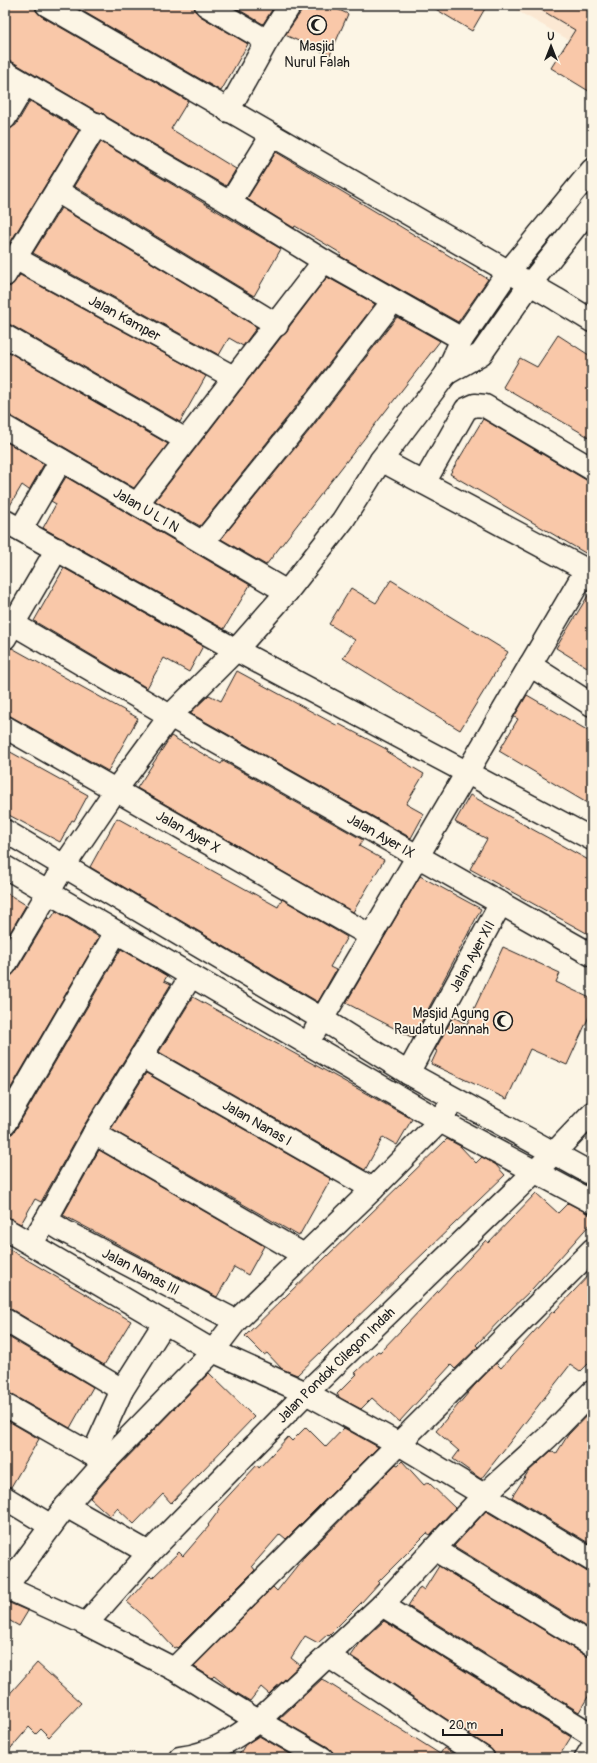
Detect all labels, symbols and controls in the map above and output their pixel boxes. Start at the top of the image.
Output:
mosque icon: Masjid Nurul Falah [306,14,328,36]
north arrow [531,26,571,66]
text: U [547,30,555,43]
place label: Masjid Nurul Falah [284,38,350,71]
street label: Jalan Kamper [86,291,164,344]
street label: Jalan U L I N [111,484,183,536]
street label: Jalan Ayer X [153,807,223,857]
street label: Jalan Ayer IX [344,810,418,861]
street label: Jalan Ayer XII [445,918,498,995]
place label: Masjid Agung Raudatul Jannah [394,1005,489,1038]
mosque icon: Masjid Agung Raudatul Jannah [492,1010,514,1032]
street label: Jalan Nanas I [220,1096,295,1149]
street label: Jalan Nanas III [99,1244,183,1298]
street label: Jalan Pondok Cilegon Indah [273,1303,398,1426]
scale bar [443,1711,502,1737]
text: 20 m [449,1718,478,1733]

